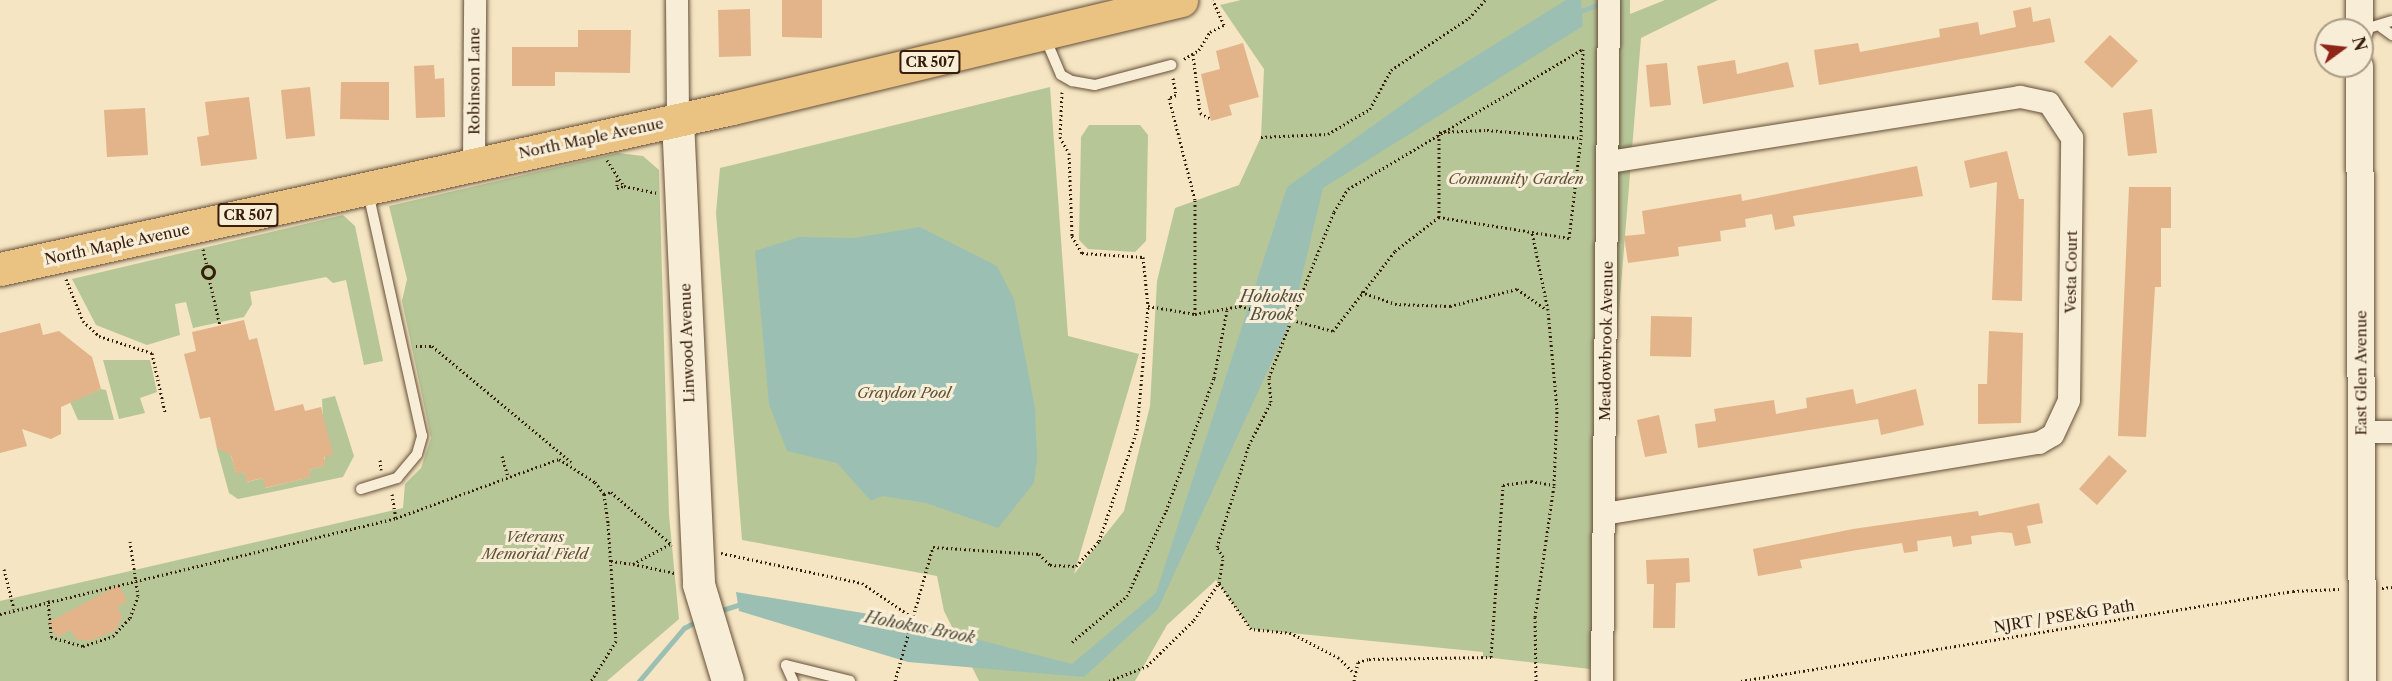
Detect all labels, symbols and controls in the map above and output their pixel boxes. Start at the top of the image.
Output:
north arrow [2314,18,2374,78]
street label: Robinson Lane [465,27,483,135]
text: N [2348,35,2371,53]
road number: CR 507 [898,51,962,73]
street label: North Maple Avenue [516,114,666,162]
park label: Community Garden [1448,170,1584,188]
road number: CR 507 [216,204,280,226]
street label: North Maple Avenue [42,220,192,268]
street label: Vesta Court [2061,230,2081,314]
street label: Meadowbrook Avenue [1596,260,1616,422]
street label: Linwood Avenue [676,283,698,403]
water label: Hohokus Brook [1240,286,1304,324]
street label: East Glen Avenue [2352,310,2370,436]
park label: Graydon Pool [857,384,951,402]
park label: Veterans Memorial Field [482,527,588,562]
street label: NJRT / PSE&G Path [1992,596,2136,636]
water label: Hohokus Brook [863,607,977,647]

